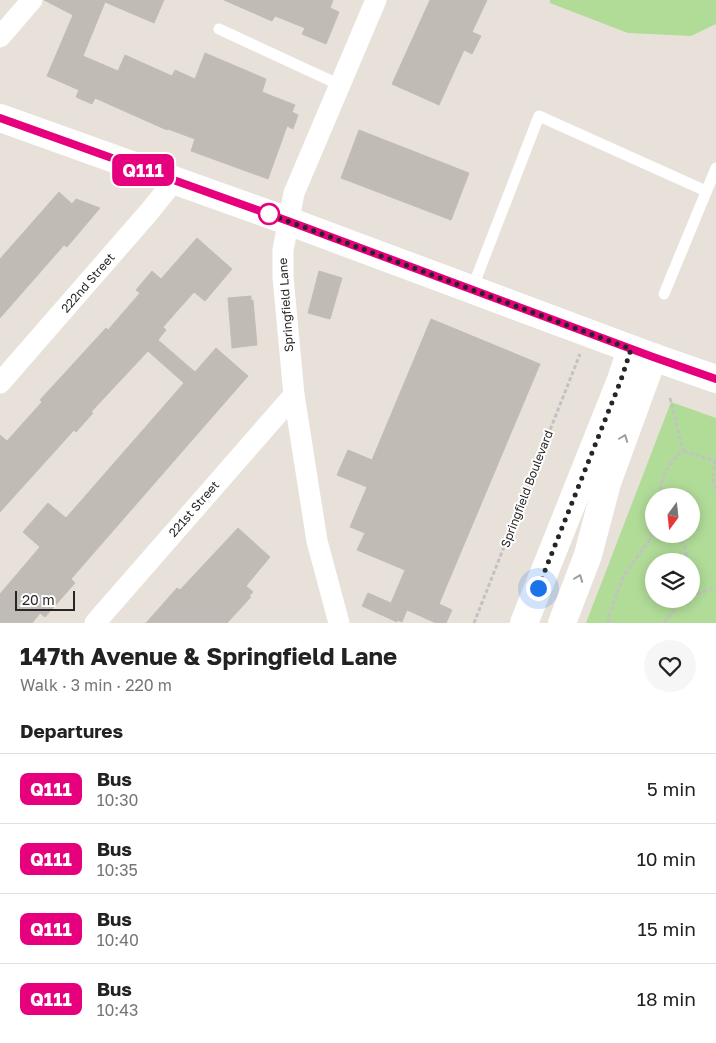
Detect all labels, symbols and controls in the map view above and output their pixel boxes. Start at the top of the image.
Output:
line badge: Q111 [108,154,178,186]
text: Q111 [122,159,164,181]
unlabelled marker [258,203,280,225]
street label: 222nd Street [58,250,118,316]
street label: Springfield Lane [275,257,296,353]
street label: Springfield Boulevard [497,428,556,550]
one-way arrow [618,434,628,442]
street label: 221st Street [165,477,222,540]
north arrow [645,488,700,542]
map controls [645,488,700,608]
button: layers [645,553,700,608]
one-way arrow [574,574,584,582]
your location [526,576,551,601]
scale bar [15,588,75,611]
text: 20 m [22,591,55,608]
button: heart [644,640,696,692]
text: 147th Avenue & Springfield Lane [20,641,397,670]
text: Walk · 3 min · 220 m [20,675,172,695]
text: Departures [20,719,123,742]
text: Bus [97,767,132,790]
text: 5 min [647,777,696,800]
text: Q111 [30,778,72,800]
text: 10:30 [97,790,138,810]
text: Bus [97,837,132,860]
text: 10 min [637,847,696,870]
text: Q111 [30,848,72,870]
text: 10:35 [97,860,138,880]
text: Bus [97,907,132,930]
text: 15 min [637,917,696,940]
text: Q111 [30,918,72,940]
text: 10:40 [97,930,139,950]
text: Bus [97,977,132,1000]
text: 18 min [637,987,696,1010]
text: Q111 [30,988,72,1010]
text: 10:43 [97,1000,138,1020]

